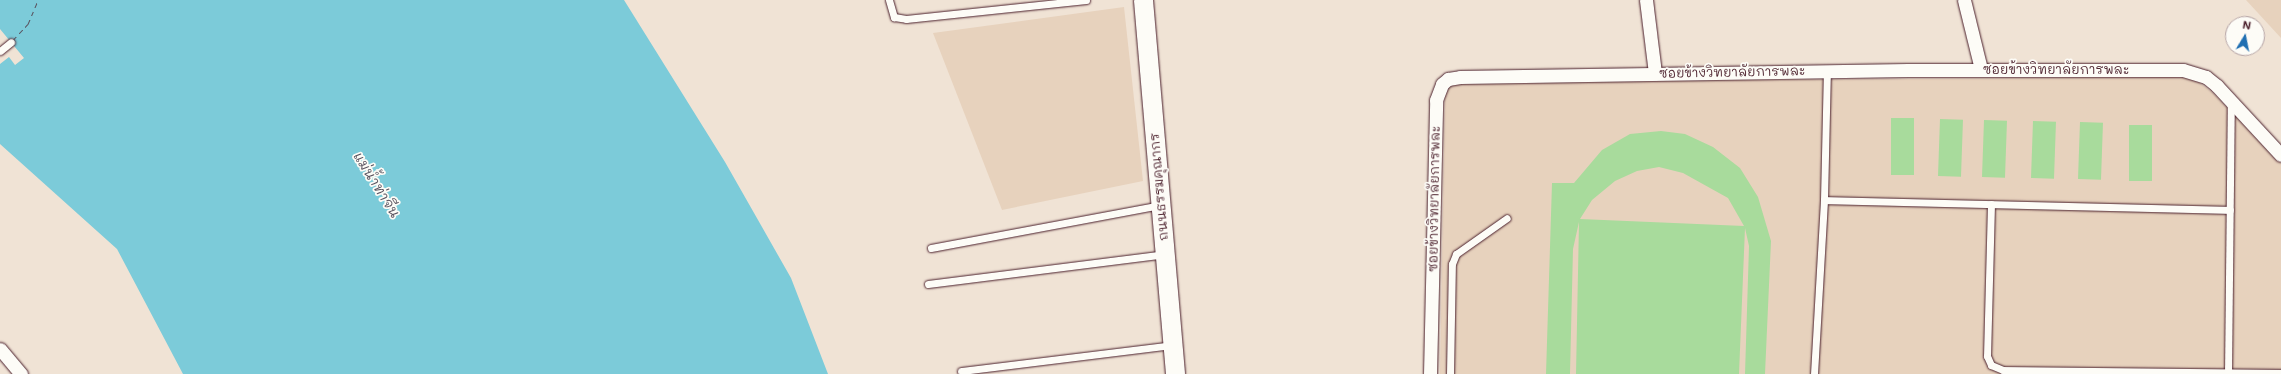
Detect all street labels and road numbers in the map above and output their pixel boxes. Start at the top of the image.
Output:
street label: ซอยข้างวิทยาลัยการพละ [1983,61,2129,77]
street label: ซอยข้างวิทยาลัยการพละ [1659,63,1805,81]
street label: ซอยข้างวิทยาลัยการพละ [1425,126,1443,272]
street label: ถนนธรรมคุณากร [1147,132,1171,242]

